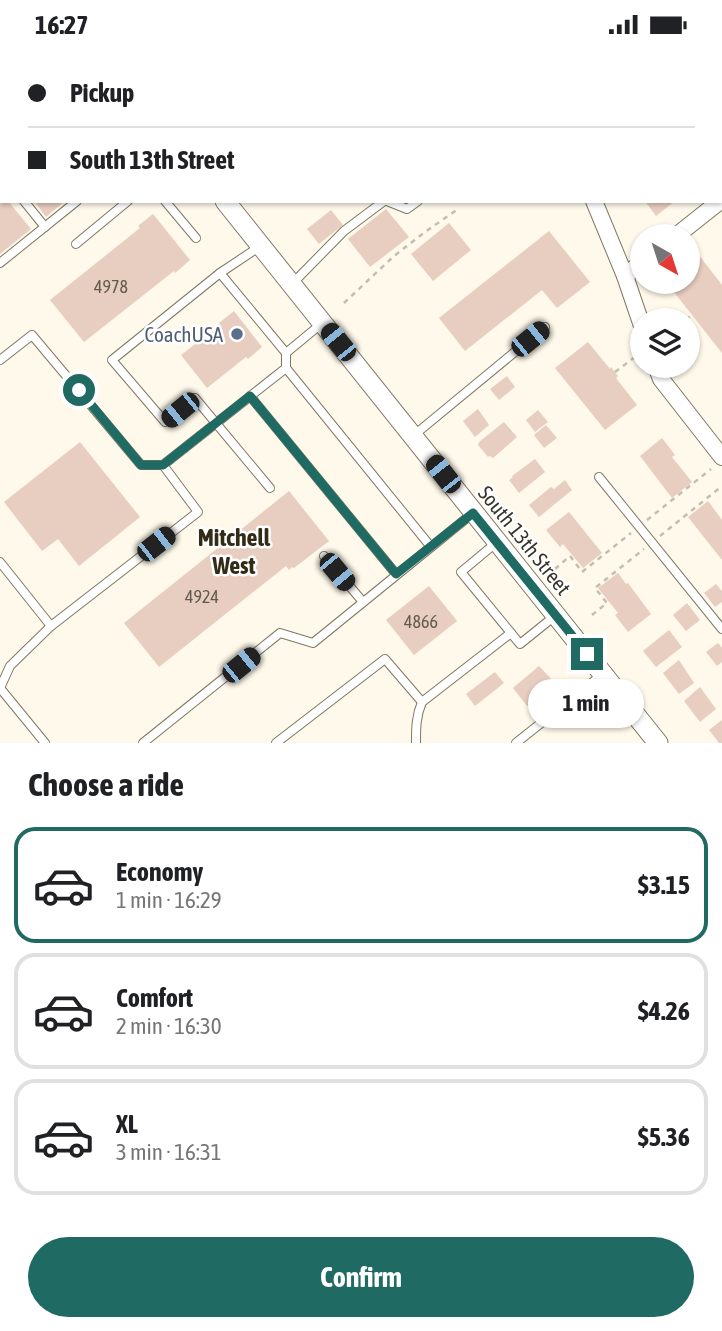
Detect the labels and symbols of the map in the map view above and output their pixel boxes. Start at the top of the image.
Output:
north arrow [630,224,700,294]
house number: 4978 [94,276,128,297]
car [508,318,553,360]
car [317,319,360,365]
place label: CoachUSA [144,322,224,346]
marker: CoachUSA [229,326,245,342]
route start [63,374,95,406]
car [158,389,203,431]
car [422,451,465,497]
street label: South 13th Street [474,481,576,599]
car [133,523,180,565]
district label: Mitchell West [198,524,271,579]
car [316,549,359,595]
house number: 4924 [185,586,219,607]
house number: 4866 [404,611,438,632]
route end [571,638,603,670]
car [219,644,264,686]
callout: 1 min [529,679,645,727]

